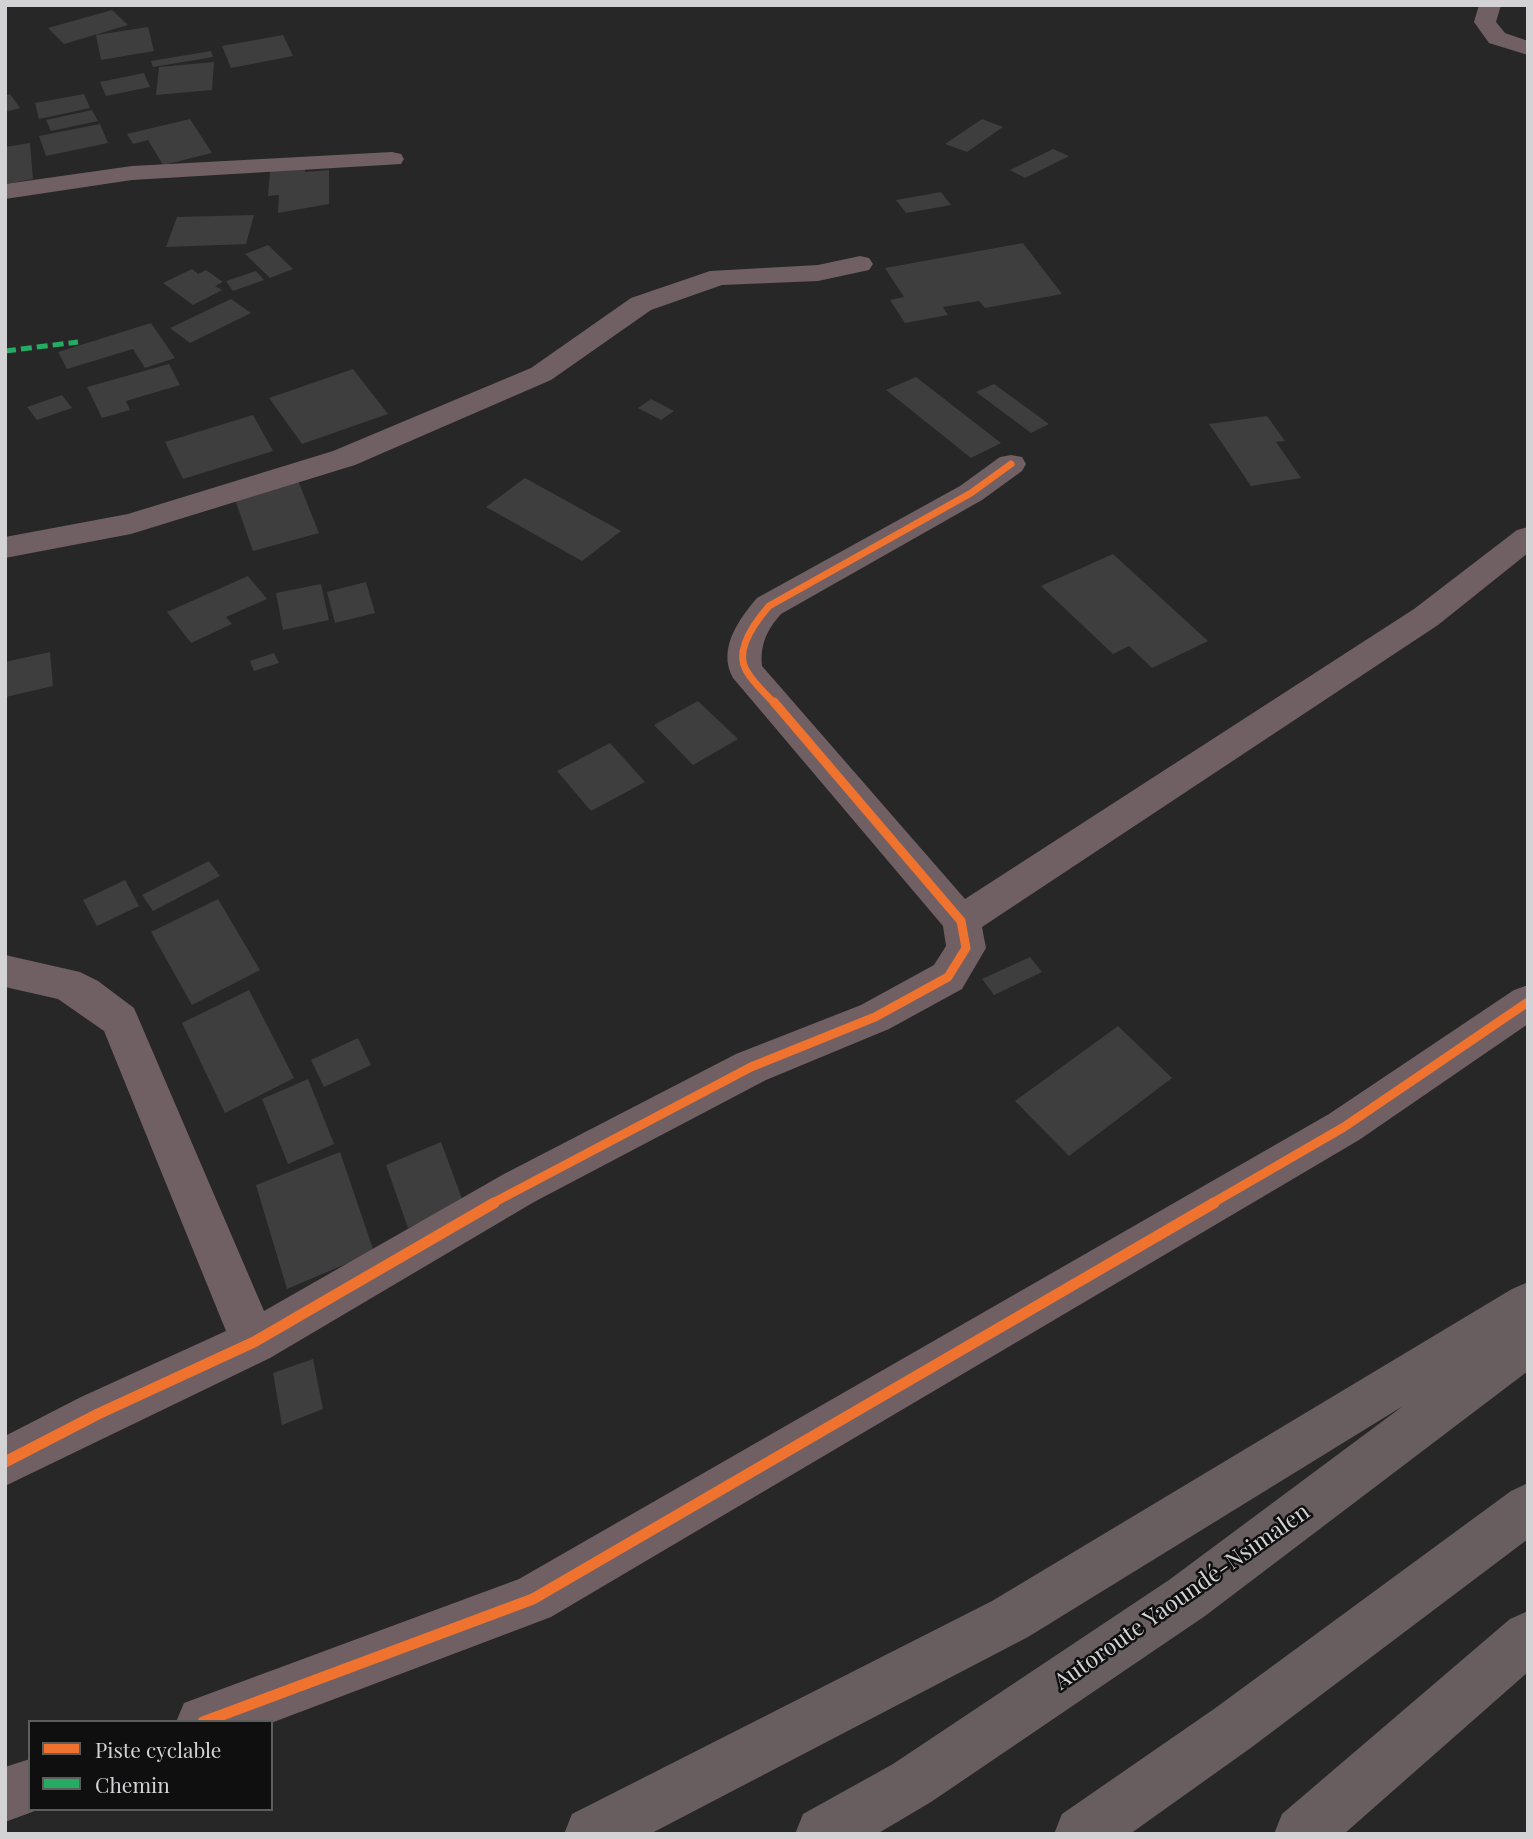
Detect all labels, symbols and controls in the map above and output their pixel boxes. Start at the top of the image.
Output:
street label: Autoroute Yaoundé-Nsimalen [1049,1498,1315,1696]
legend [28,1720,273,1811]
text: Piste cyclable [95,1735,221,1763]
text: Chemin [95,1770,170,1798]

